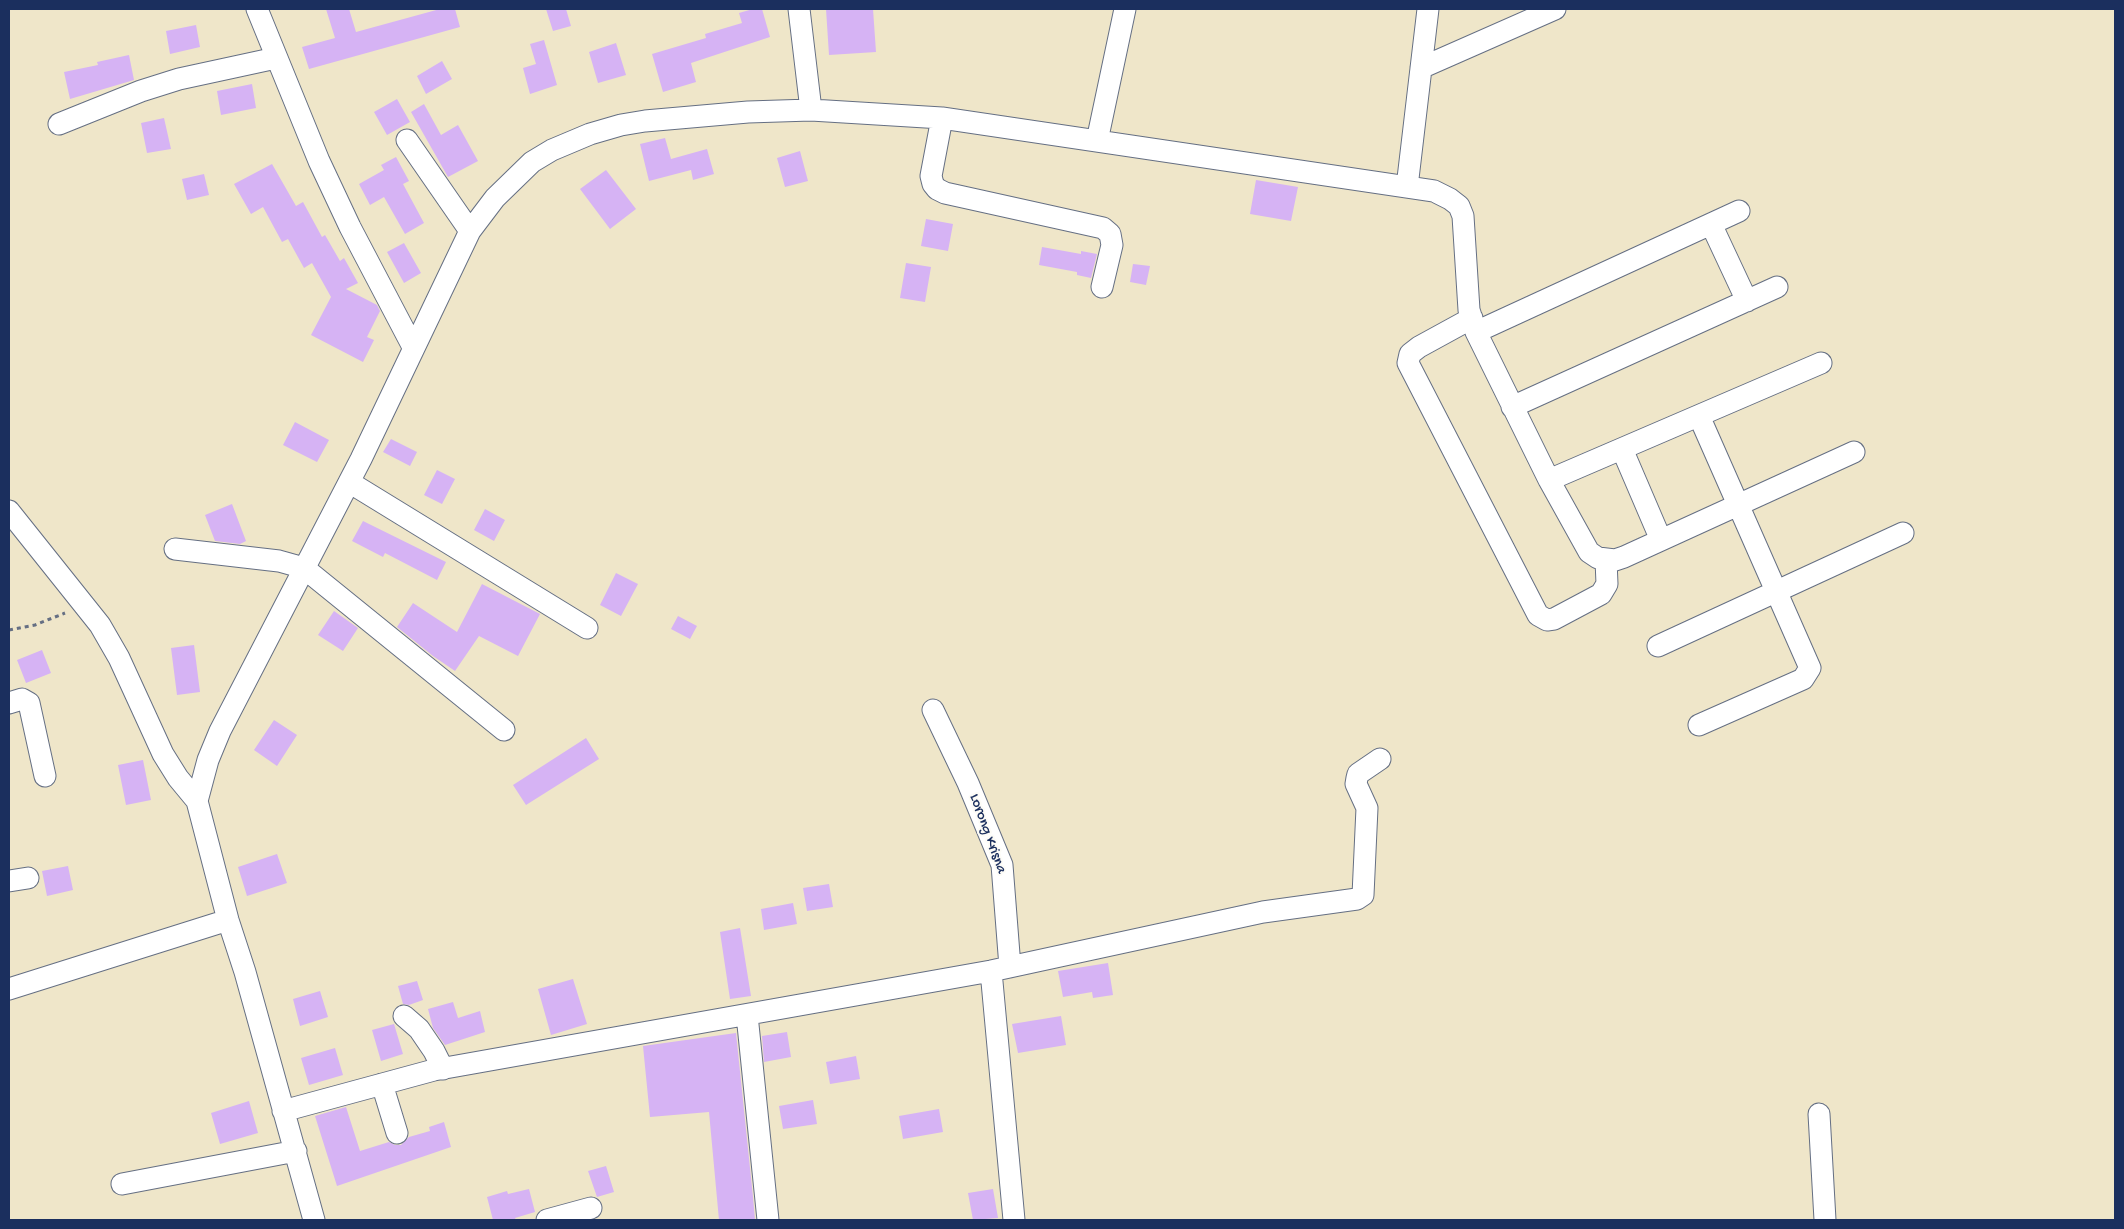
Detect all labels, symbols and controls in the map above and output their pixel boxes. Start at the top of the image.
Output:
street label: Lorong Krisna [964,792,1010,876]

